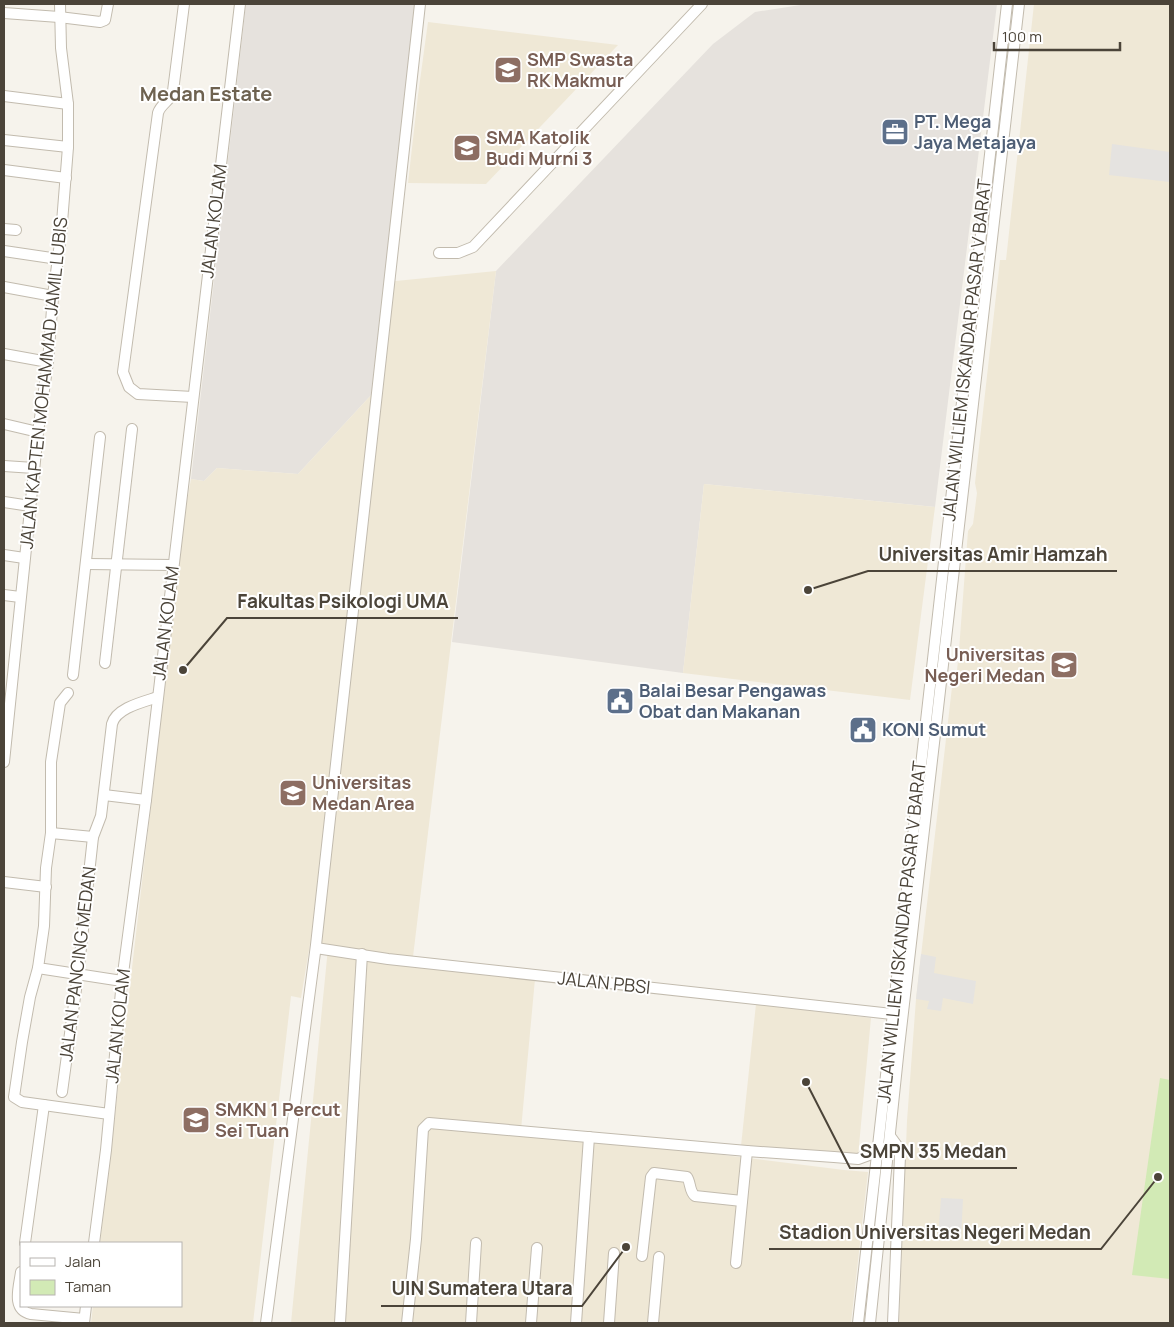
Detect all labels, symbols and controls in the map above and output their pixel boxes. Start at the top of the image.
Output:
scale bar [994,20,1120,52]
text: 100 m [1002,26,1042,47]
place label: SMP Swasta RK Makmur [527,47,633,92]
school or university icon: SMP Swasta RK Makmur [493,55,523,85]
district label: Medan Estate [140,80,272,107]
place label: PT. Mega Jaya Metajaya [914,109,1036,154]
office icon: PT. Mega Jaya Metajaya [880,117,910,147]
place label: SMA Katolik Budi Murni 3 [486,125,593,170]
school or university icon: SMA Katolik Budi Murni 3 [452,133,482,163]
street label: JALAN KOLAM [194,162,232,279]
street label: JALAN WILLIEM ISKANDAR PASAR V BARAT [936,177,996,522]
street label: JALAN KAPTEN MOHAMMAD JAMIL LUBIS [14,216,72,550]
callout: Universitas Amir Hamzah [868,537,1117,571]
text: Universitas Amir Hamzah [878,541,1108,567]
street label: JALAN KOLAM [146,564,184,681]
callout: Fakultas Psikologi UMA [227,584,458,618]
text: Fakultas Psikologi UMA [237,588,449,614]
place label: Universitas Negeri Medan [925,642,1045,687]
school or university icon: Universitas Negeri Medan [1049,650,1079,680]
place label: Balai Besar Pengawas Obat dan Makanan [639,678,826,723]
public building icon: Balai Besar Pengawas Obat dan Makanan [605,686,635,716]
public building icon: KONI Sumut [848,715,878,745]
place label: KONI Sumut [882,717,986,741]
street label: JALAN WILLIEM ISKANDAR PASAR V BARAT [871,759,931,1104]
place label: Universitas Medan Area [312,770,415,815]
school or university icon: Universitas Medan Area [278,778,308,808]
street label: JALAN PANCING MEDAN [53,865,101,1063]
street label: JALAN PBSI [557,965,652,999]
street label: JALAN KOLAM [99,968,135,1084]
place label: SMKN 1 Percut Sei Tuan [215,1097,340,1142]
school or university icon: SMKN 1 Percut Sei Tuan [181,1105,211,1135]
callout: SMPN 35 Medan [850,1134,1017,1168]
text: SMPN 35 Medan [860,1138,1006,1164]
callout: Stadion Universitas Negeri Medan [769,1215,1101,1249]
text: Stadion Universitas Negeri Medan [779,1219,1091,1245]
legend [20,1242,182,1307]
text: Jalan [65,1251,101,1272]
callout: UIN Sumatera Utara [381,1272,582,1306]
text: UIN Sumatera Utara [391,1275,573,1301]
text: Taman [65,1276,111,1297]

